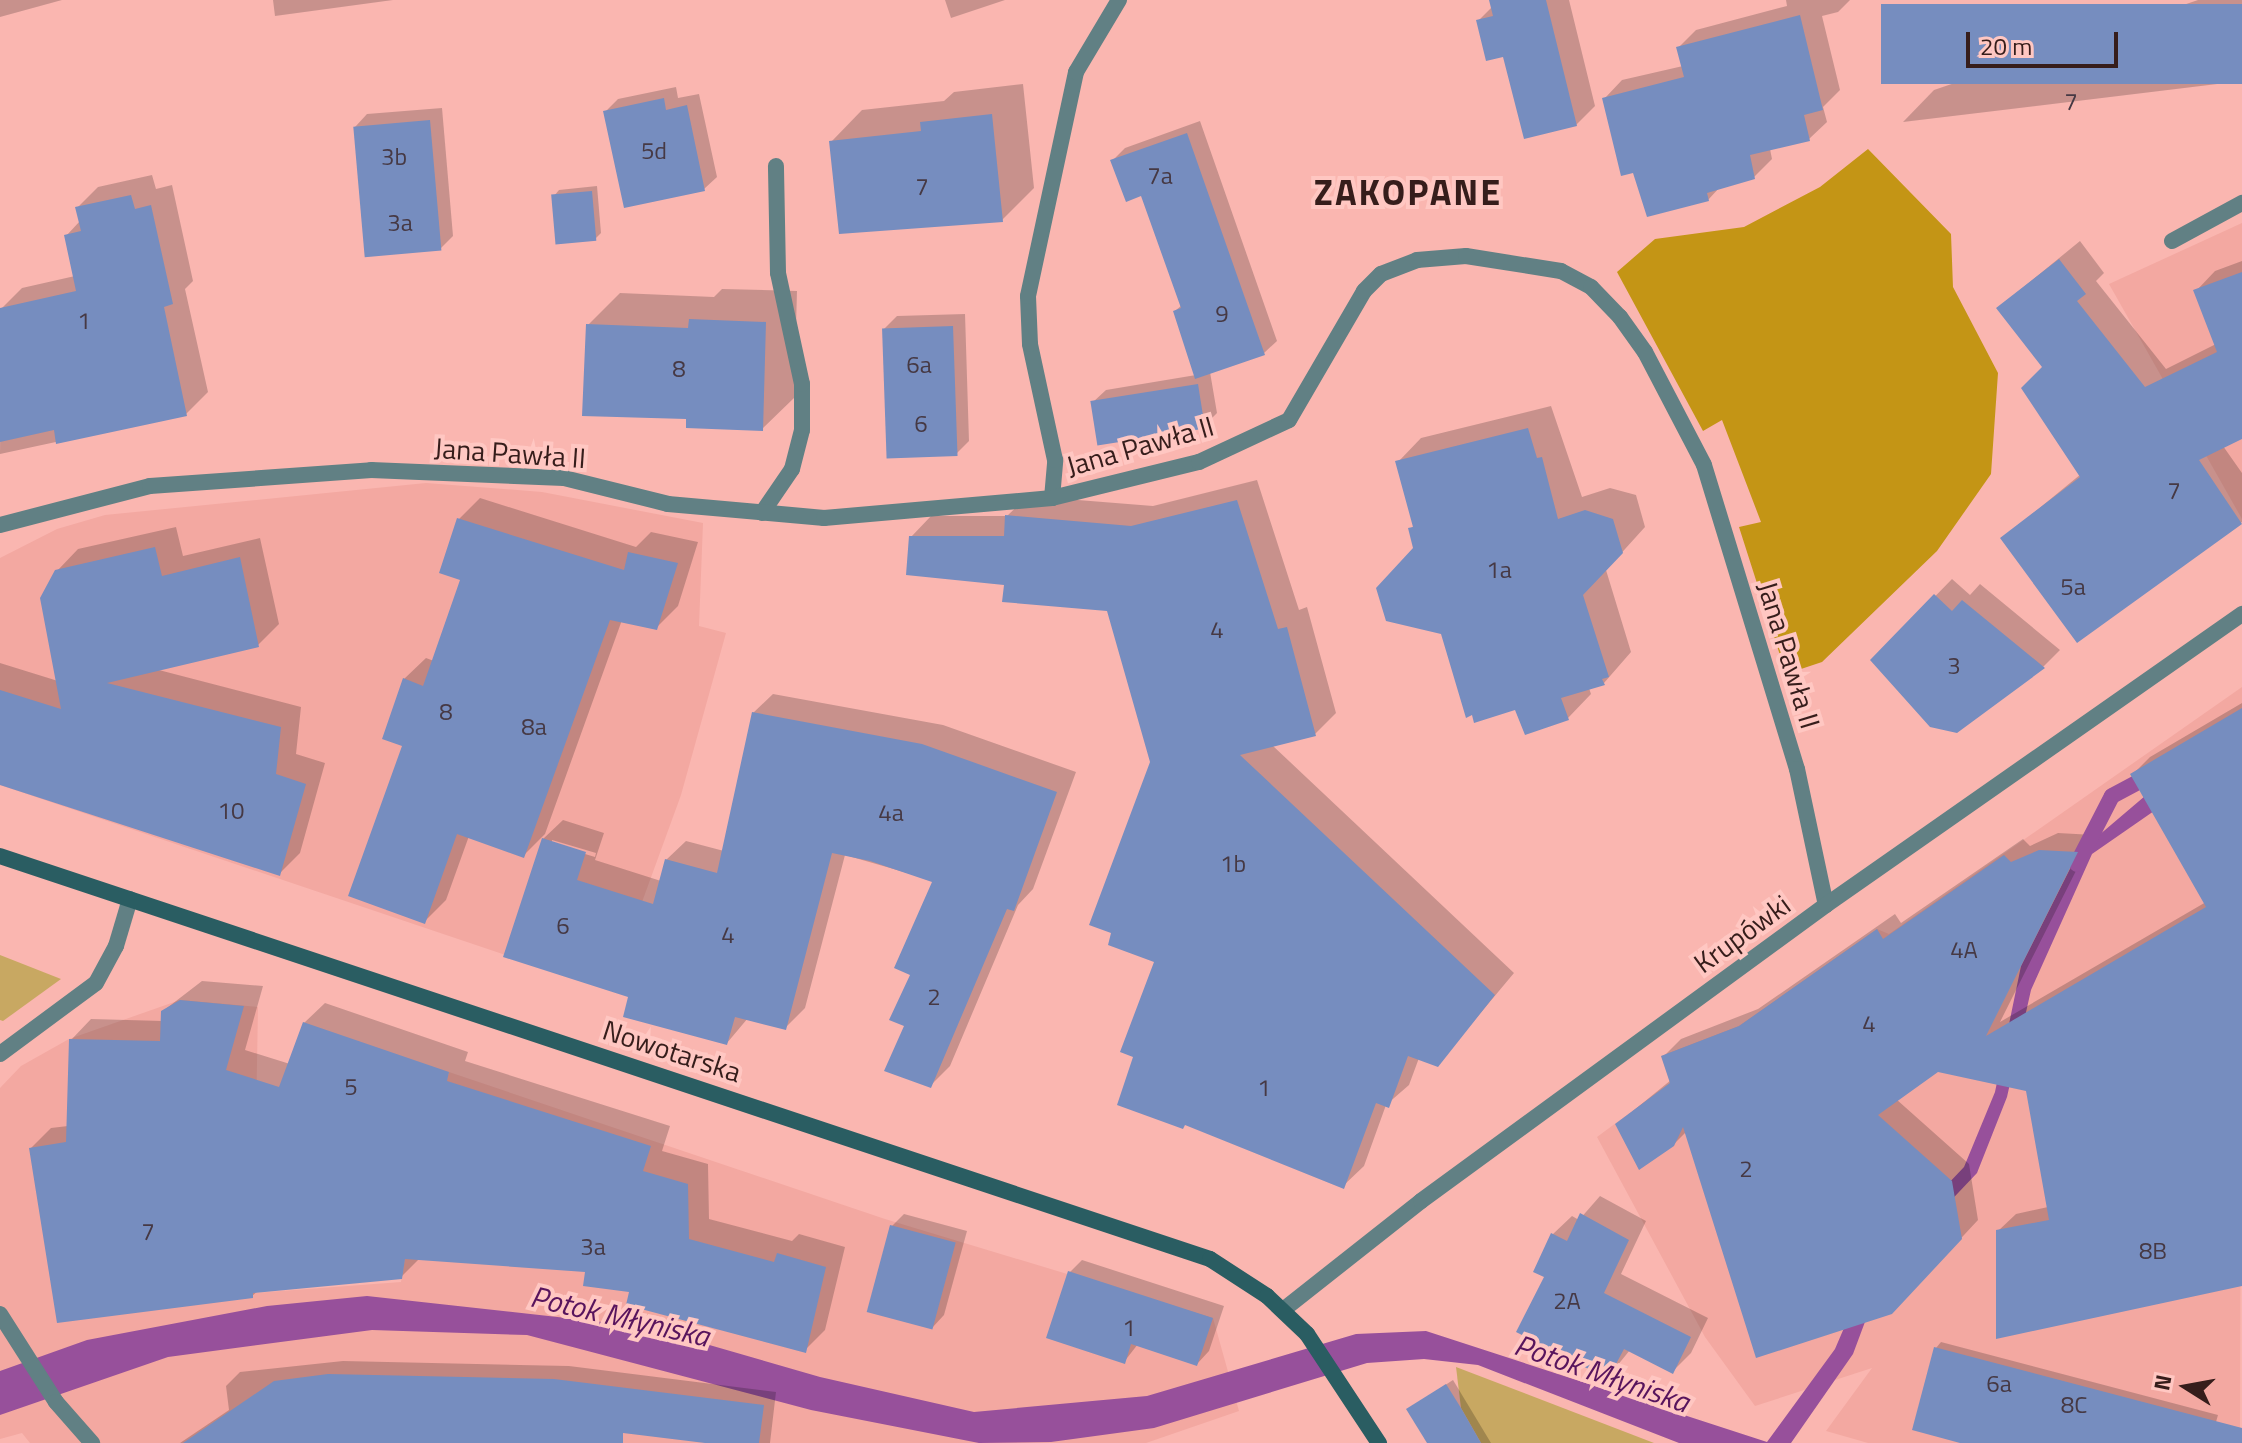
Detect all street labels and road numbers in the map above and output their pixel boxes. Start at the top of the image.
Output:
street label: Jana Pawła II [1062,409,1218,483]
street label: Jana Pawła II [433,431,587,475]
street label: Jana Pawła II [1751,577,1827,733]
street label: Krupówki [1687,888,1797,980]
street label: Nowotarska [599,1013,745,1089]

